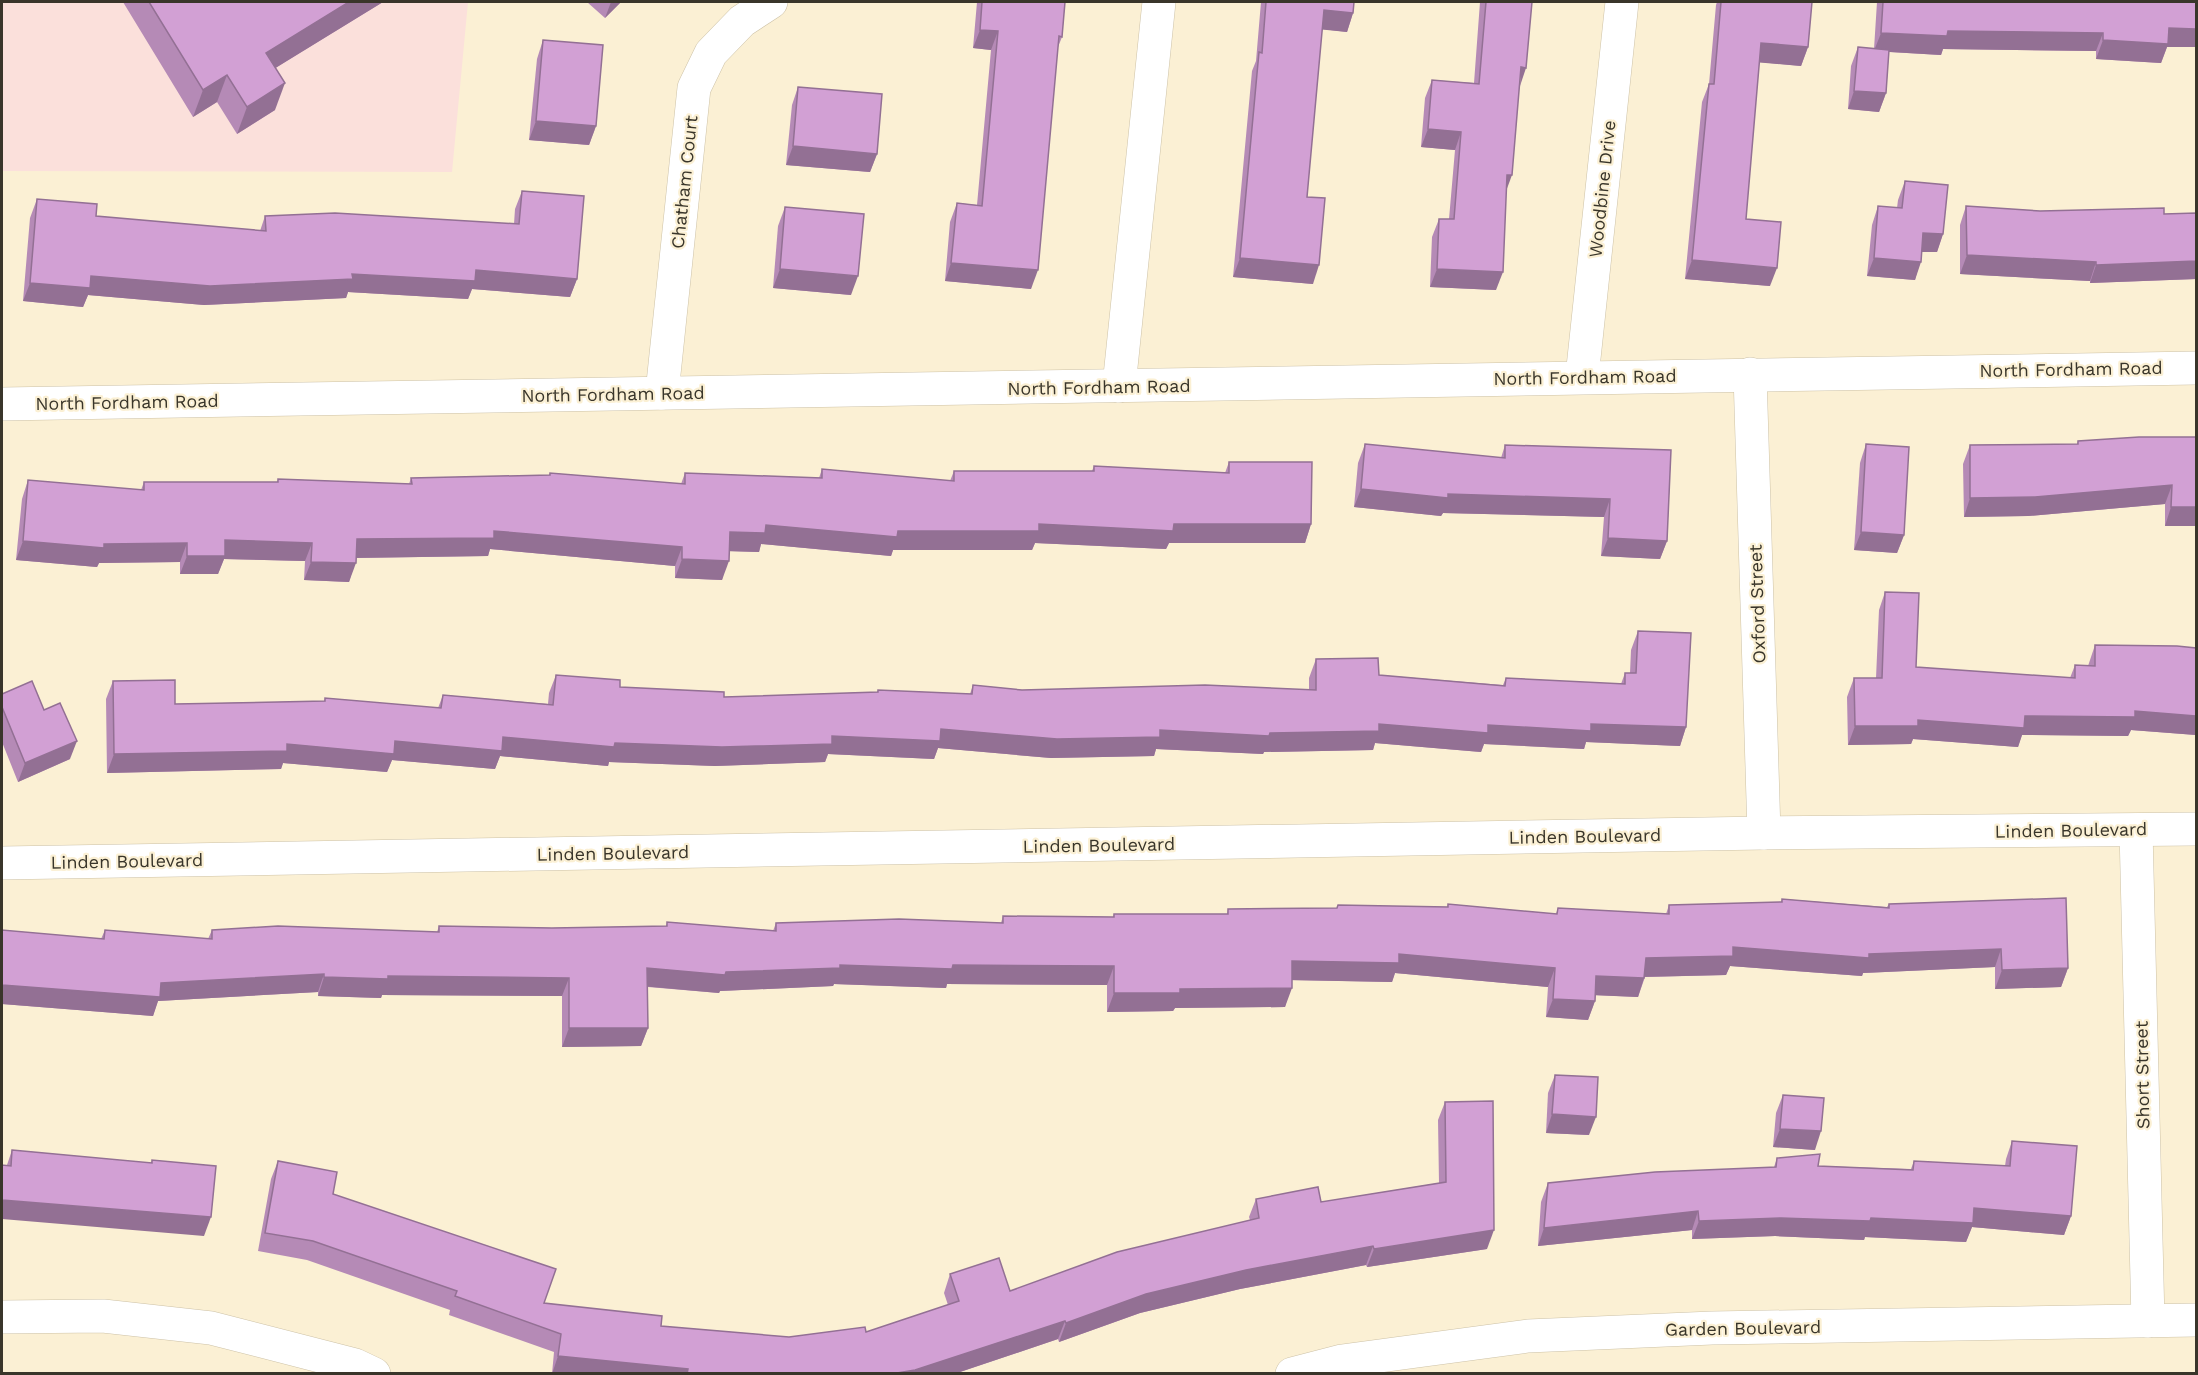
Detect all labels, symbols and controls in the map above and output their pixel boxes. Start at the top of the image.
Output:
street label: Chatham Court [667,114,701,250]
street label: Woodbine Drive [1584,119,1620,259]
street label: North Fordham Road [1979,357,2163,381]
street label: North Fordham Road [1493,365,1677,389]
street label: North Fordham Road [1007,375,1191,399]
street label: North Fordham Road [521,382,705,406]
street label: North Fordham Road [35,390,219,414]
street label: Oxford Street [1744,544,1770,664]
street label: Linden Boulevard [1995,818,2147,842]
street label: Linden Boulevard [1509,824,1661,848]
street label: Linden Boulevard [1023,833,1175,857]
street label: Linden Boulevard [537,841,689,865]
street label: Linden Boulevard [51,849,203,873]
street label: Short Street [2131,1020,2153,1129]
street label: Garden Boulevard [1665,1316,1821,1340]

